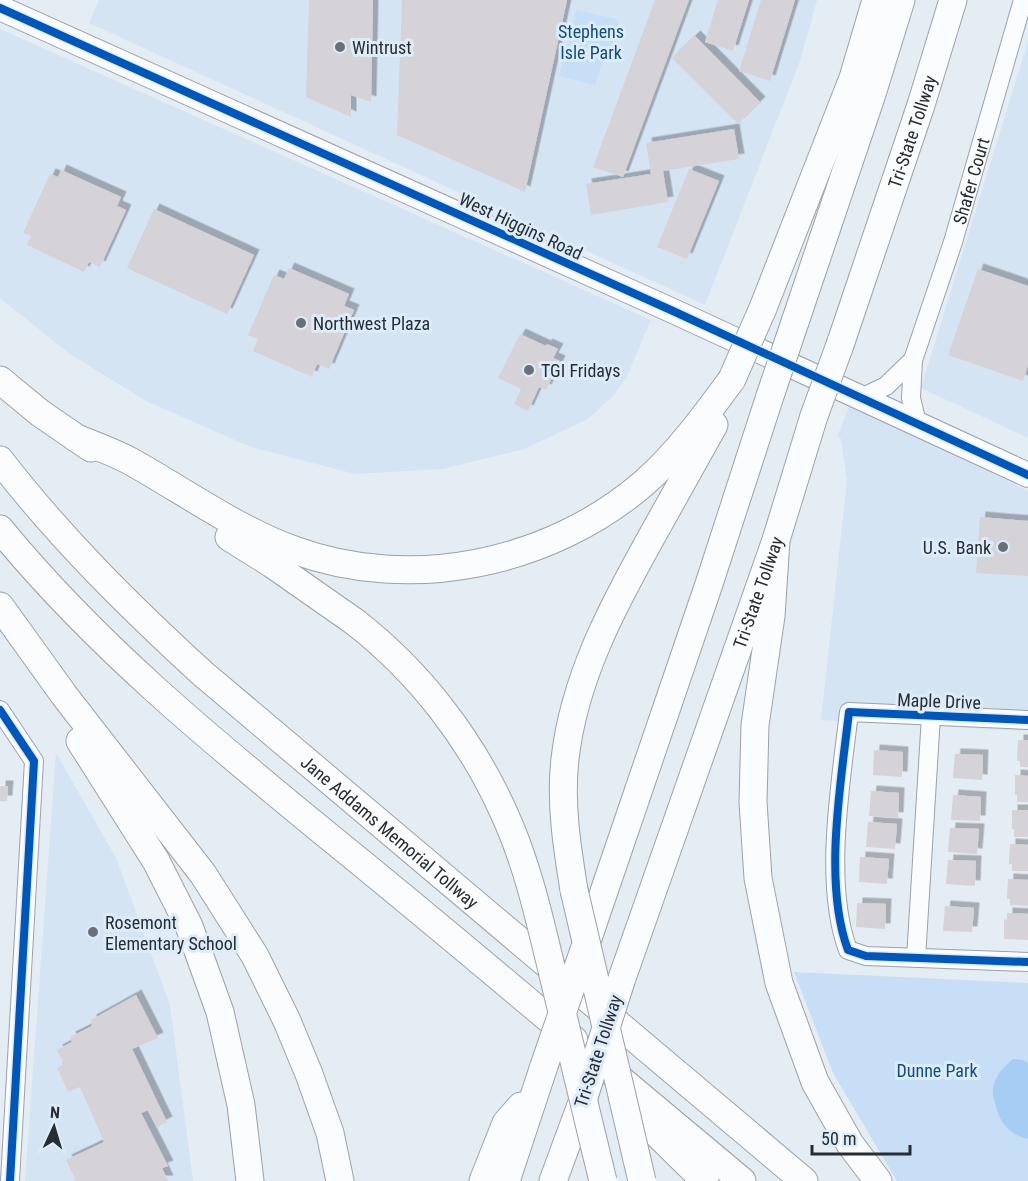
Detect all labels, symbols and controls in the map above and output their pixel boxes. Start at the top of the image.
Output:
park label: Stephens Isle Park [558,21,624,63]
place label: Wintrust [352,37,412,58]
marker: Wintrust [333,40,347,54]
street label: Tri-State Tollway [883,72,940,191]
street label: Shafer Court [948,135,993,227]
street label: West Higgins Road [456,188,586,264]
place label: Northwest Plaza [313,313,430,334]
marker: Northwest Plaza [294,316,308,330]
place label: TGI Fridays [541,360,621,381]
marker: TGI Fridays [522,363,536,377]
street label: Tri-State Tollway [728,533,787,651]
place label: U.S. Bank [923,537,991,558]
marker: U.S. Bank [996,540,1010,554]
street label: Maple Drive [897,689,981,713]
street label: Jane Addams Memorial Tollway [297,751,484,913]
place label: Rosemont Elementary School [105,912,237,954]
marker: Rosemont Elementary School [86,925,100,939]
street label: Tri-State Tollway [570,992,626,1110]
park label: Dunne Park [896,1060,978,1081]
north arrow [24,1097,84,1157]
text: N [49,1103,61,1122]
scale bar [812,1118,910,1156]
text: 50 m [821,1128,856,1149]

